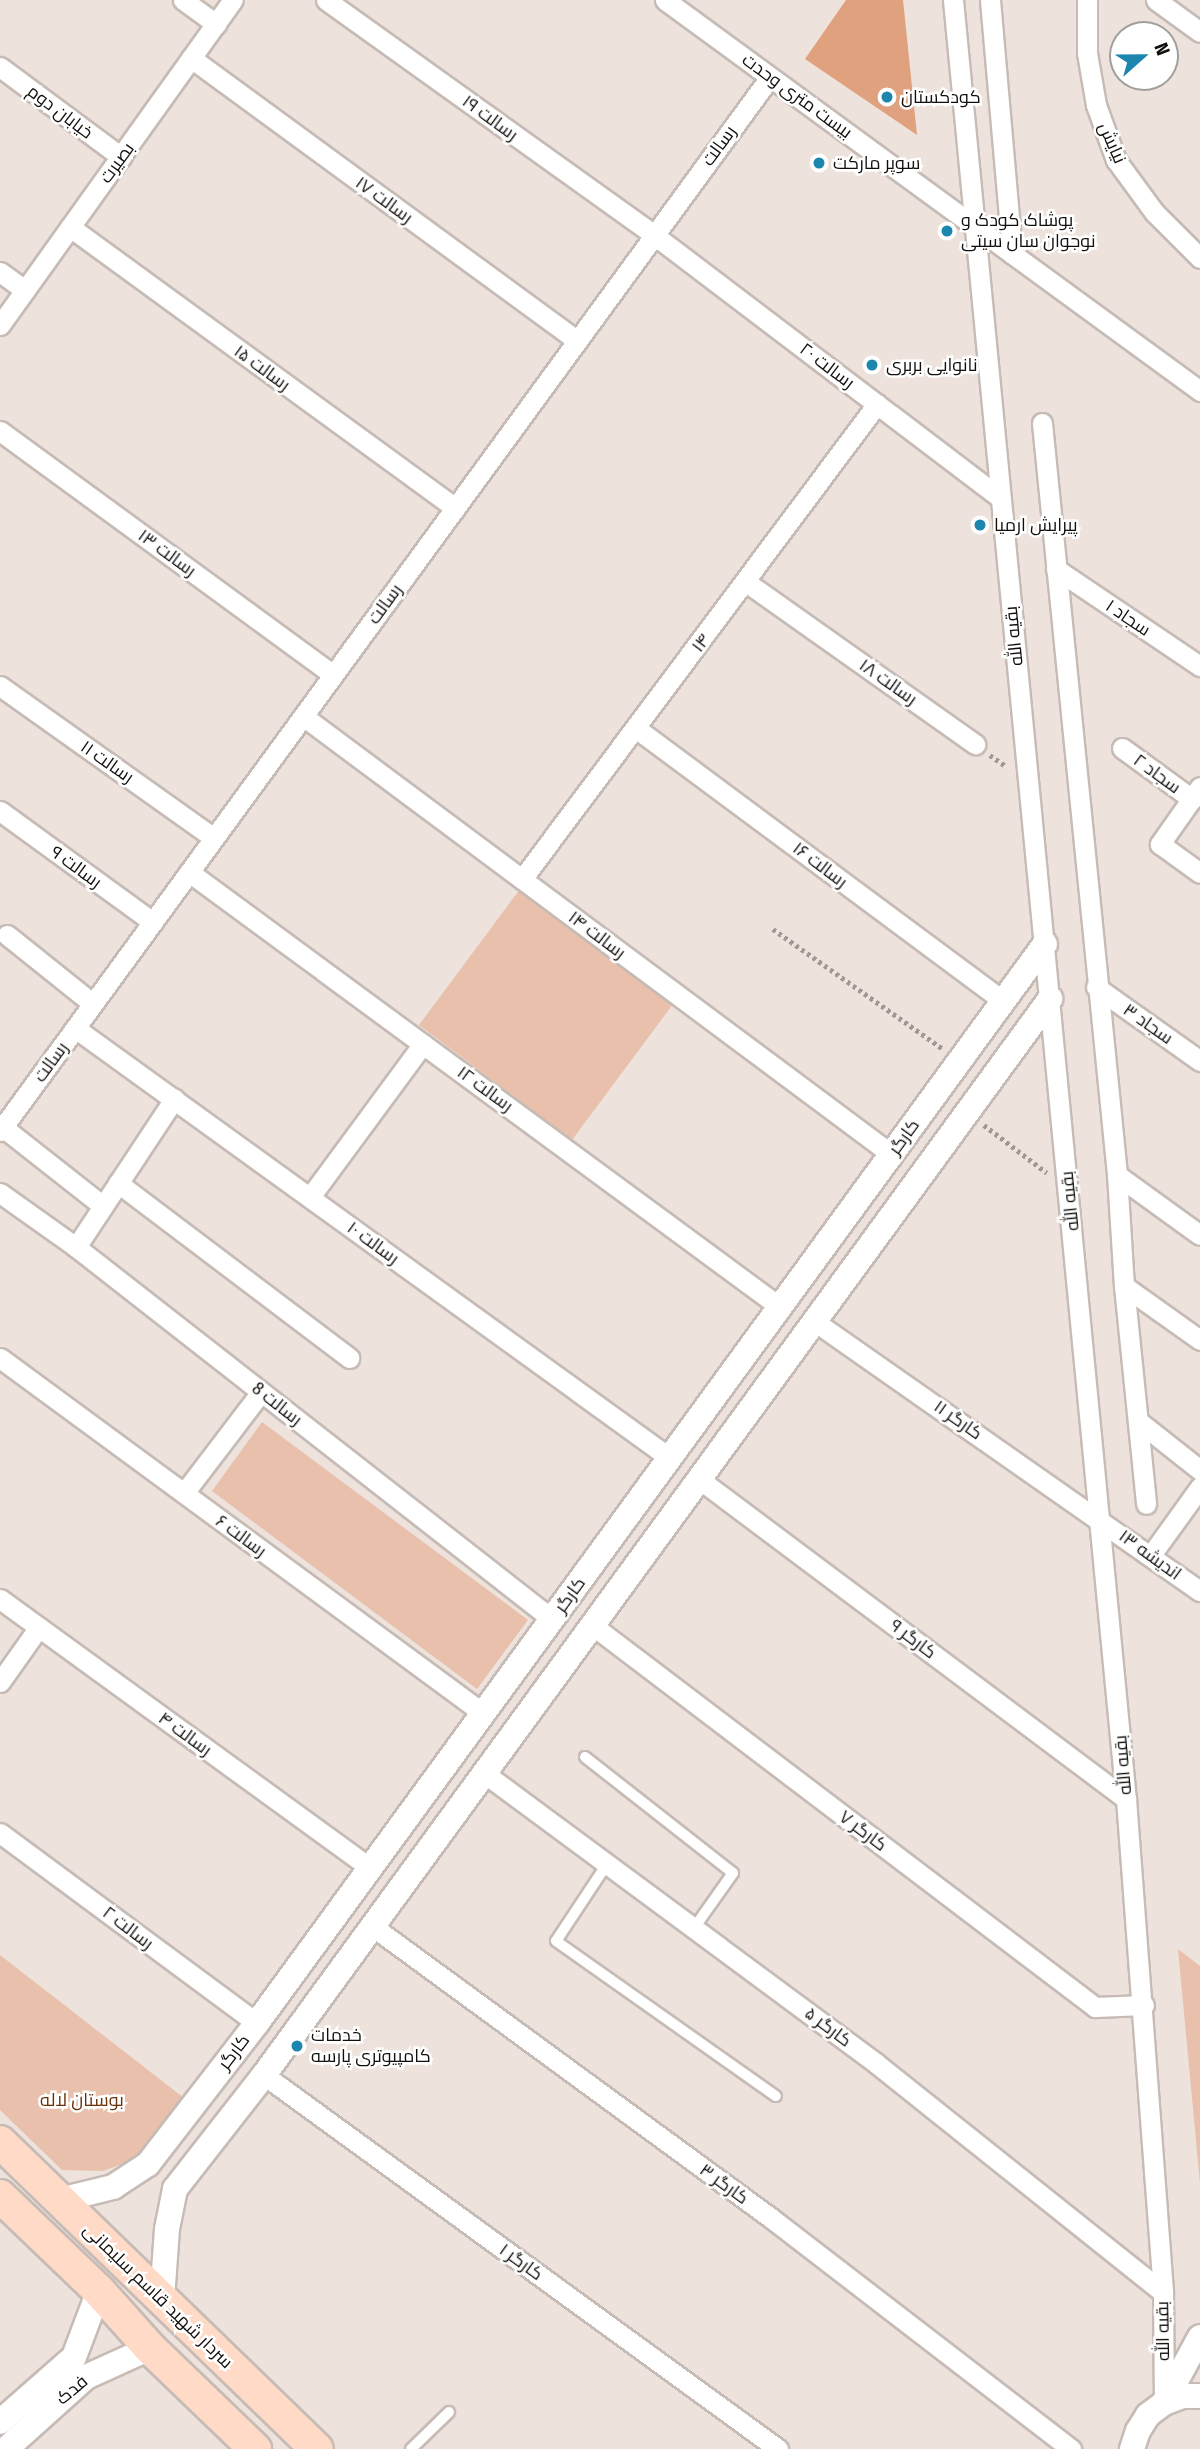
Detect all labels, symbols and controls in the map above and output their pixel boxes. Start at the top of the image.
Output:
north arrow [1109,21,1179,91]
text: N [1149,40,1175,58]
street label: بیست متری وحدت [738,49,856,143]
street label: خیابان دوم [23,80,97,144]
place label: کودکستان [901,86,981,108]
marker: کودکستان [879,89,895,105]
street label: رسالت ۱۹ [458,91,522,145]
street label: نیایش [1093,119,1131,167]
street label: رسالت [697,122,741,170]
street label: بصیرت [95,138,139,188]
place label: سوپر مارکت [833,152,920,174]
marker: سوپر مارکت [811,155,827,171]
street label: رسالت ۱۷ [351,172,417,228]
place label: پوشاک کودک و نوجوان سان سیتی [961,210,1095,252]
marker: پوشاک کودک و نوجوان سان سیتی [939,223,955,239]
street label: رسالت ۲۰ [795,338,859,394]
street label: رسالت ۱۵ [230,340,294,396]
place label: نانوایی بربری [886,354,978,376]
marker: نانوایی بربری [864,357,880,373]
place label: پیرایش ارمیا [994,514,1078,536]
marker: پیرایش ارمیا [972,517,988,533]
street label: رسالت ۱۳ [134,525,200,581]
street label: رسالت [363,580,407,628]
street label: سجاد ۱ [1101,595,1155,641]
street label: بقیه الله [1000,605,1028,667]
street label: ۱۴ [687,630,715,656]
street label: رسالت ۱۸ [855,654,921,710]
street label: رسالت ۱۱ [76,736,138,788]
street label: سجاد ۲ [1129,750,1185,798]
street label: رسالت ۱۶ [788,837,852,893]
street label: رسالت ۹ [46,841,106,893]
street label: رسالت ۱۴ [564,906,630,964]
street label: سجاد ۳ [1119,999,1177,1049]
street label: رسالت [29,1038,73,1086]
street label: رسالت ۱۲ [453,1061,517,1117]
street label: کارگر [884,1115,924,1159]
street label: بقیه الله [1056,1170,1084,1232]
street label: رسالت ۱۰ [343,1217,403,1269]
street label: رسالت 8 [248,1378,306,1430]
street label: کارگر ۱۱ [930,1396,986,1444]
street label: رسالت ۶ [211,1510,271,1562]
street label: اندیشه ۱۳ [1115,1525,1185,1585]
street label: کارگر [550,1573,590,1617]
street label: کارگر ۹ [886,1615,940,1663]
street label: رسالت ۴ [154,1707,216,1761]
street label: بقیه الله [1110,1734,1136,1796]
street label: کارگر ۷ [835,1806,891,1856]
street label: رسالت ۲ [98,1902,158,1954]
street label: کارگر ۵ [800,2002,856,2052]
place label: خدمات کامپیوتری پارسه [311,2025,431,2068]
street label: کارگر [214,2030,254,2074]
marker: خدمات کامپیوتری پارسه [289,2038,305,2054]
park label: بوستان لاله [40,2089,124,2111]
street label: کارگر ۳ [695,2159,753,2209]
street label: سردار شهید قاسم سلیمانی [79,2219,237,2373]
street label: کارگر ۱ [495,2239,547,2285]
street label: بقیه الله [1152,2301,1174,2361]
street label: فدک [52,2371,92,2409]

